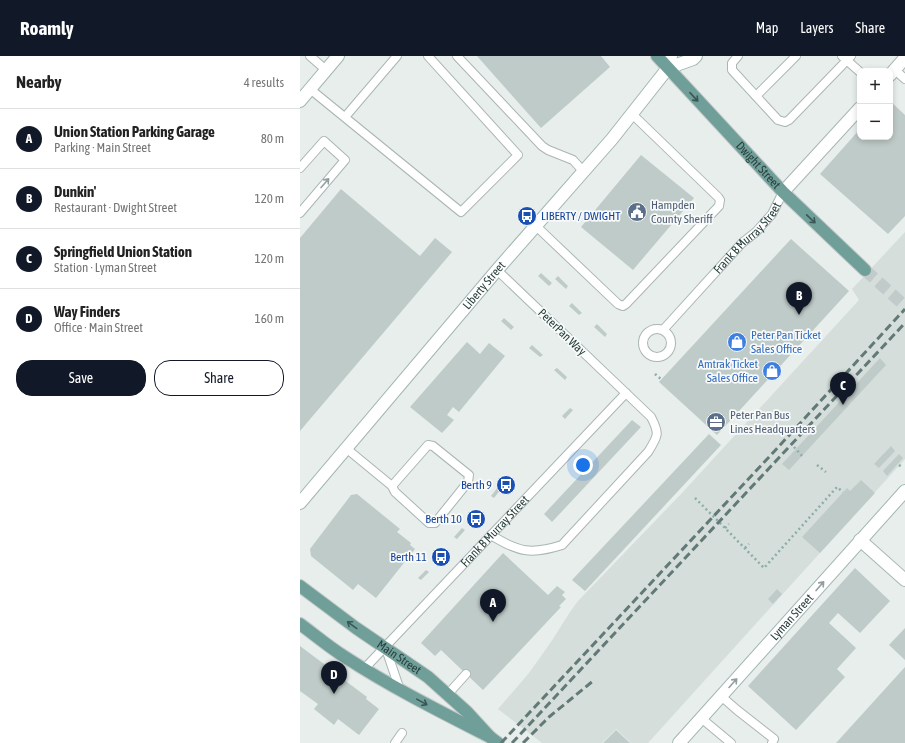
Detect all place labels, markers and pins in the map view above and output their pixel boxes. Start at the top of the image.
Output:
place label: Hampden County Sheriff [651,198,713,226]
public building icon: Hampden County Sheriff [626,201,648,223]
bus stop icon: LIBERTY / DWIGHT [516,205,538,227]
place label: LIBERTY / DWIGHT [541,209,621,223]
pin: B [786,282,812,315]
place label: Peter Pan Ticket Sales Office [751,328,822,356]
shop icon: Peter Pan Ticket Sales Office [726,331,748,353]
place label: Amtrak Ticket Sales Office [698,357,759,385]
shop icon: Amtrak Ticket Sales Office [761,360,783,382]
pin: C [830,372,856,405]
place label: Peter Pan Bus Lines Headquarters [730,408,815,436]
office icon: Peter Pan Bus Lines Headquarters [705,411,727,433]
bus stop icon: Berth 9 [495,474,517,496]
place label: Berth 9 [461,478,492,492]
bus stop icon: Berth 10 [465,508,487,530]
place label: Berth 10 [425,512,462,526]
bus stop icon: Berth 11 [430,546,452,568]
place label: Berth 11 [390,550,427,564]
pin: A [480,589,506,622]
pin: D [321,661,347,694]

